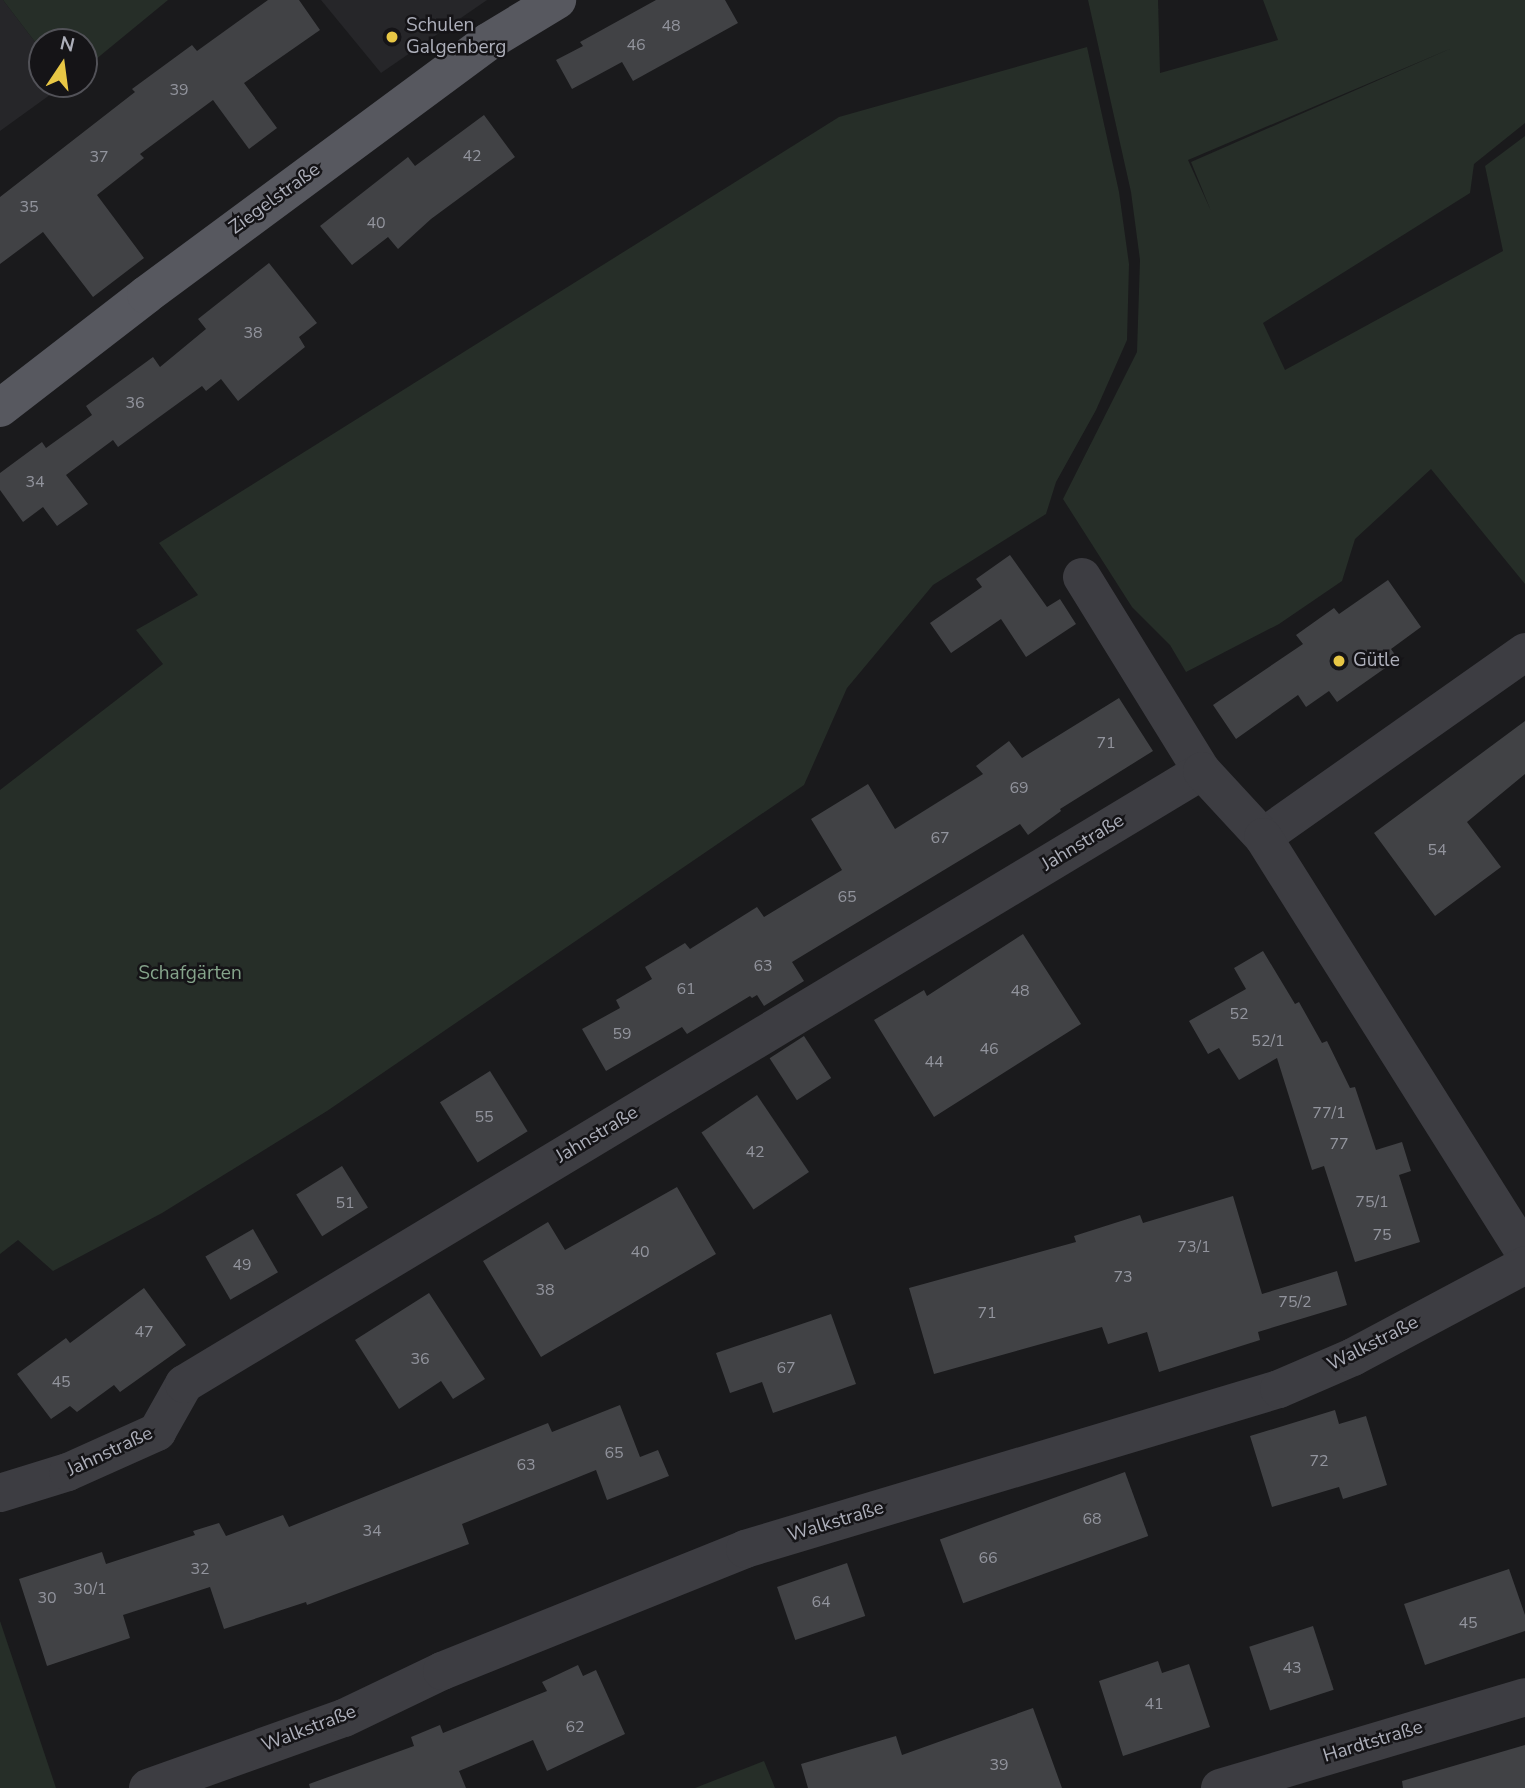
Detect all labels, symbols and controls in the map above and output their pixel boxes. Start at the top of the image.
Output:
place label: Schulen Galgenberg [406,15,506,59]
house number: 48 [661,16,681,36]
north arrow [28,28,98,98]
marker: Schulen Galgenberg [384,29,400,45]
text: N [57,30,77,59]
house number: 46 [626,35,646,55]
house number: 39 [169,80,189,100]
house number: 42 [462,146,482,166]
house number: 37 [89,147,109,167]
street label: Ziegelstraße [225,158,325,240]
house number: 35 [19,197,39,217]
house number: 40 [366,213,386,233]
house number: 38 [243,323,263,343]
house number: 36 [125,393,145,413]
house number: 34 [25,472,45,492]
place label: Gütle [1353,650,1400,672]
marker: Gütle [1331,653,1347,669]
house number: 71 [1096,733,1116,753]
house number: 69 [1009,778,1029,798]
street label: Jahnstraße [1038,810,1128,876]
house number: 67 [930,828,950,848]
house number: 54 [1427,840,1447,860]
house number: 65 [837,887,857,907]
house number: 63 [753,956,773,976]
park label: Schafgärten [138,963,242,985]
house number: 61 [676,979,696,999]
house number: 48 [1010,981,1030,1001]
house number: 52 [1229,1004,1249,1024]
house number: 59 [612,1024,632,1044]
house number: 52/1 [1251,1031,1285,1051]
house number: 46 [979,1039,999,1059]
house number: 44 [924,1052,944,1072]
street label: Jahnstraße [552,1102,642,1168]
house number: 77/1 [1312,1103,1346,1123]
house number: 55 [474,1107,494,1127]
house number: 77 [1329,1134,1349,1154]
house number: 42 [745,1142,765,1162]
house number: 75/1 [1355,1192,1389,1212]
house number: 51 [335,1193,355,1213]
house number: 75 [1372,1225,1392,1245]
house number: 73/1 [1177,1237,1211,1257]
house number: 40 [630,1242,650,1262]
house number: 49 [232,1255,252,1275]
house number: 73 [1113,1267,1133,1287]
house number: 38 [535,1280,555,1300]
house number: 75/2 [1278,1292,1312,1312]
house number: 71 [977,1303,997,1323]
street label: Walkstraße [1324,1311,1422,1377]
house number: 47 [134,1322,154,1342]
house number: 36 [410,1349,430,1369]
house number: 67 [776,1358,796,1378]
house number: 45 [51,1372,71,1392]
street label: Jahnstraße [63,1422,157,1482]
house number: 65 [604,1443,624,1463]
house number: 72 [1309,1451,1329,1471]
house number: 63 [516,1455,536,1475]
street label: Walkstraße [785,1497,887,1547]
house number: 68 [1082,1509,1102,1529]
house number: 34 [362,1521,382,1541]
house number: 66 [978,1548,998,1568]
house number: 32 [190,1559,210,1579]
house number: 30/1 [73,1579,107,1599]
house number: 30 [37,1588,57,1608]
house number: 64 [811,1592,831,1612]
house number: 45 [1458,1613,1478,1633]
house number: 43 [1282,1658,1302,1678]
house number: 41 [1144,1694,1164,1714]
street label: Walkstraße [259,1701,359,1757]
street label: Hardtstraße [1320,1716,1426,1768]
house number: 62 [565,1717,585,1737]
house number: 39 [989,1755,1009,1775]

